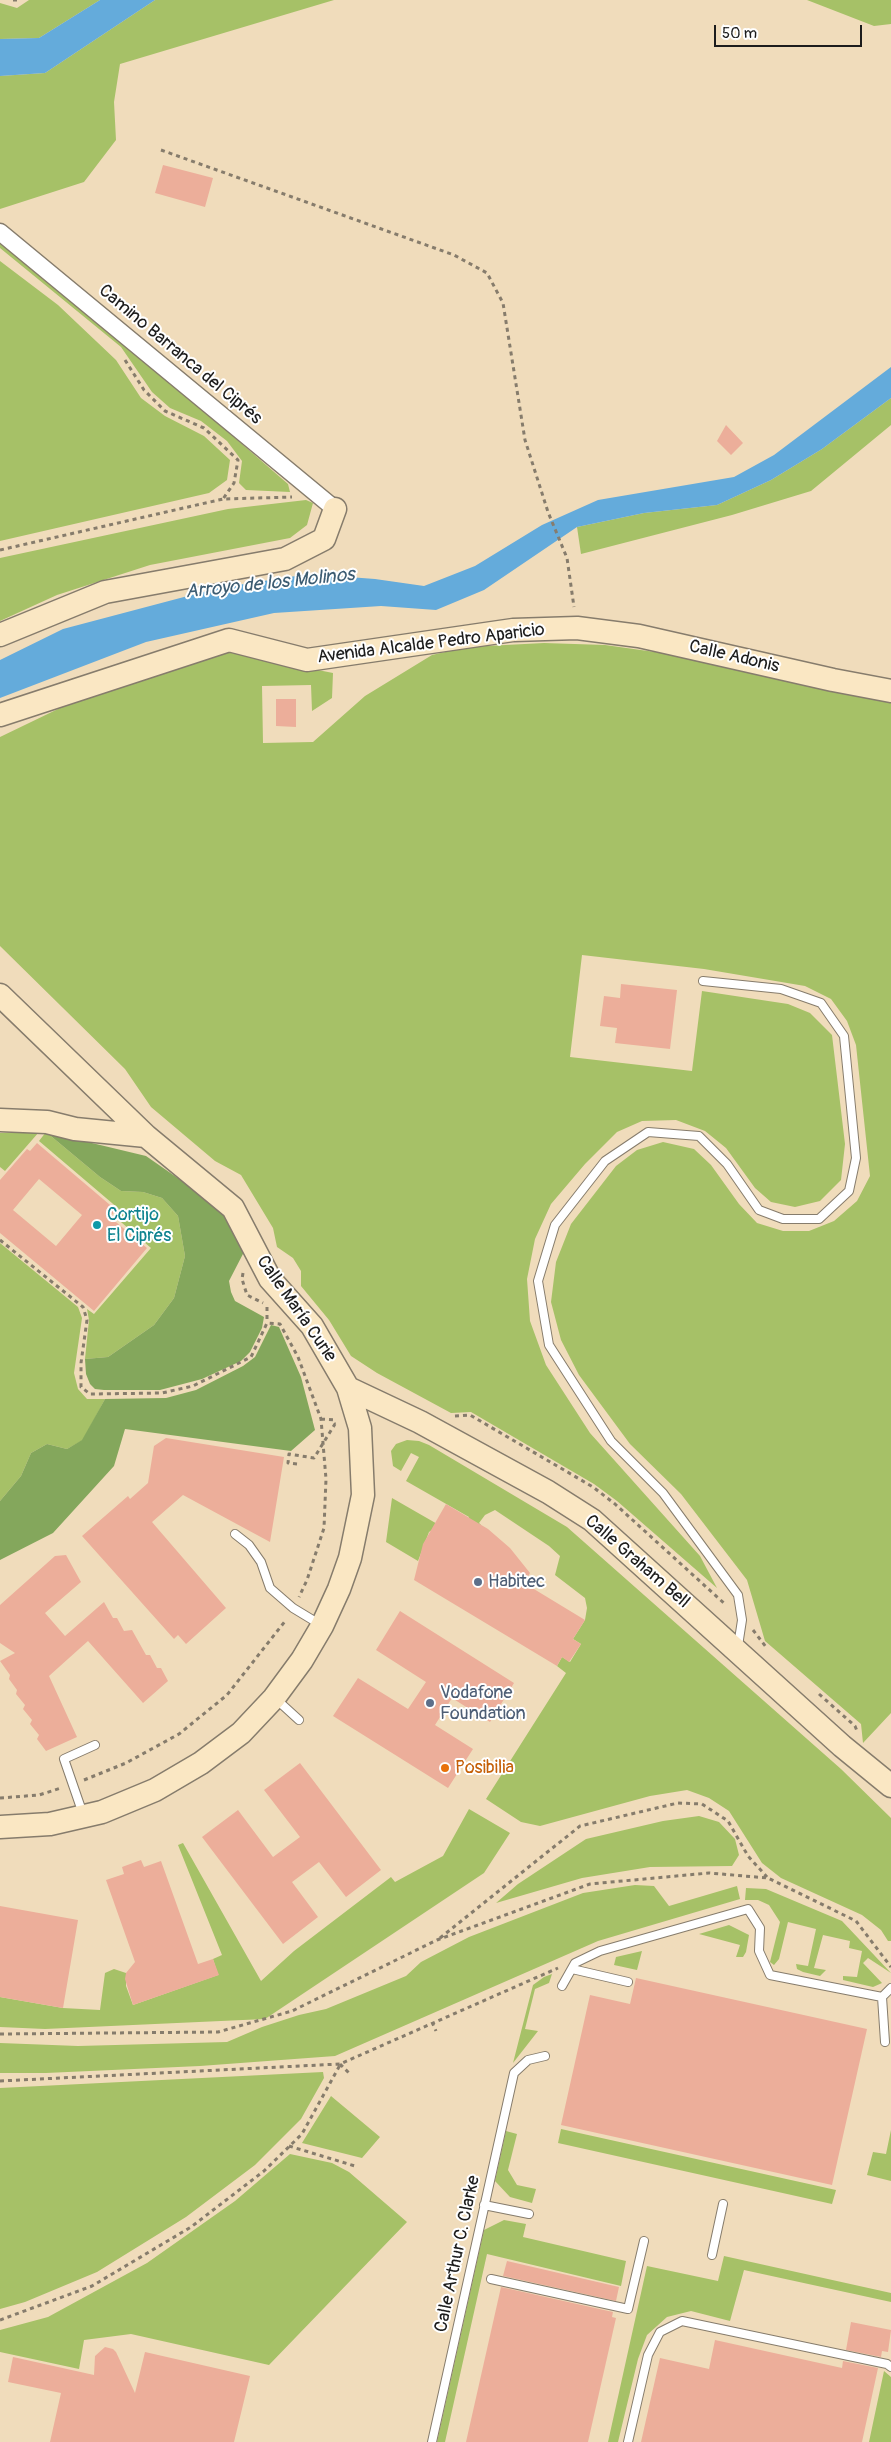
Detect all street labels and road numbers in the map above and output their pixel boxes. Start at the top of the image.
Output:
street label: Camino Barranca del Ciprés [94,280,266,430]
street label: Avenida Alcalde Pedro Aparicio [316,619,546,669]
street label: Calle Adonis [687,636,781,678]
street label: Calle María Curie [251,1252,341,1366]
street label: Calle Graham Bell [580,1511,694,1613]
street label: Calle Arthur C. Clarke [431,2174,485,2334]

